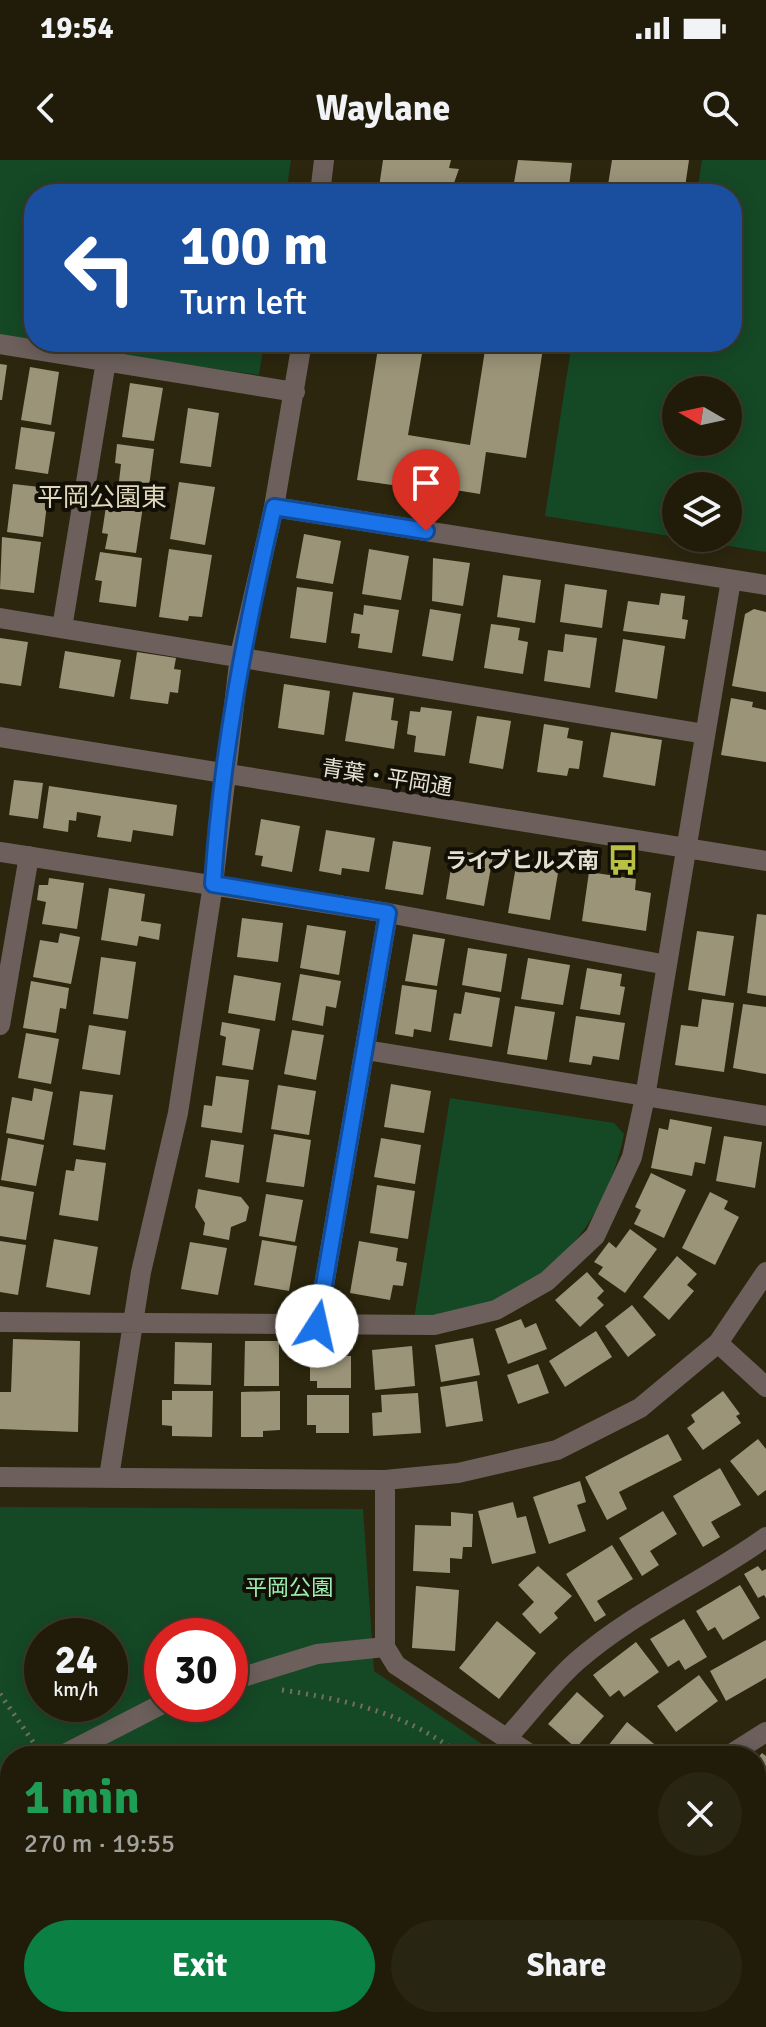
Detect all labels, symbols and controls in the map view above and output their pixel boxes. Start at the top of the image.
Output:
text: 19:54 [40,10,114,47]
icon: back [24,86,68,130]
text: Waylane [316,86,450,131]
icon: search [698,86,742,130]
text: 100 m [180,211,328,280]
icon: left [48,216,152,320]
text: Turn left [180,280,307,325]
north arrow [662,376,742,456]
map controls [662,376,742,552]
pin [392,449,460,531]
icon: arrive [404,461,448,505]
button: layers [662,472,742,552]
district label: 平岡公園東 [37,482,167,514]
street label: 青葉・平岡通 [320,754,454,801]
bus stop icon: ライブヒルズ南 [606,843,640,877]
place label: ライブヒルズ南 [445,847,599,874]
position arrow [275,1284,359,1368]
park label: 平岡公園 [245,1574,333,1601]
speed limit sign: 30 [144,1618,248,1722]
text: 24 [54,1635,98,1685]
text: km/h [53,1677,99,1702]
text: 1 min [24,1768,140,1827]
button: close [658,1772,742,1856]
text: 270 m · 19:55 [24,1828,175,1860]
button: Exit [24,1920,375,2012]
button: Share [391,1920,742,2012]

